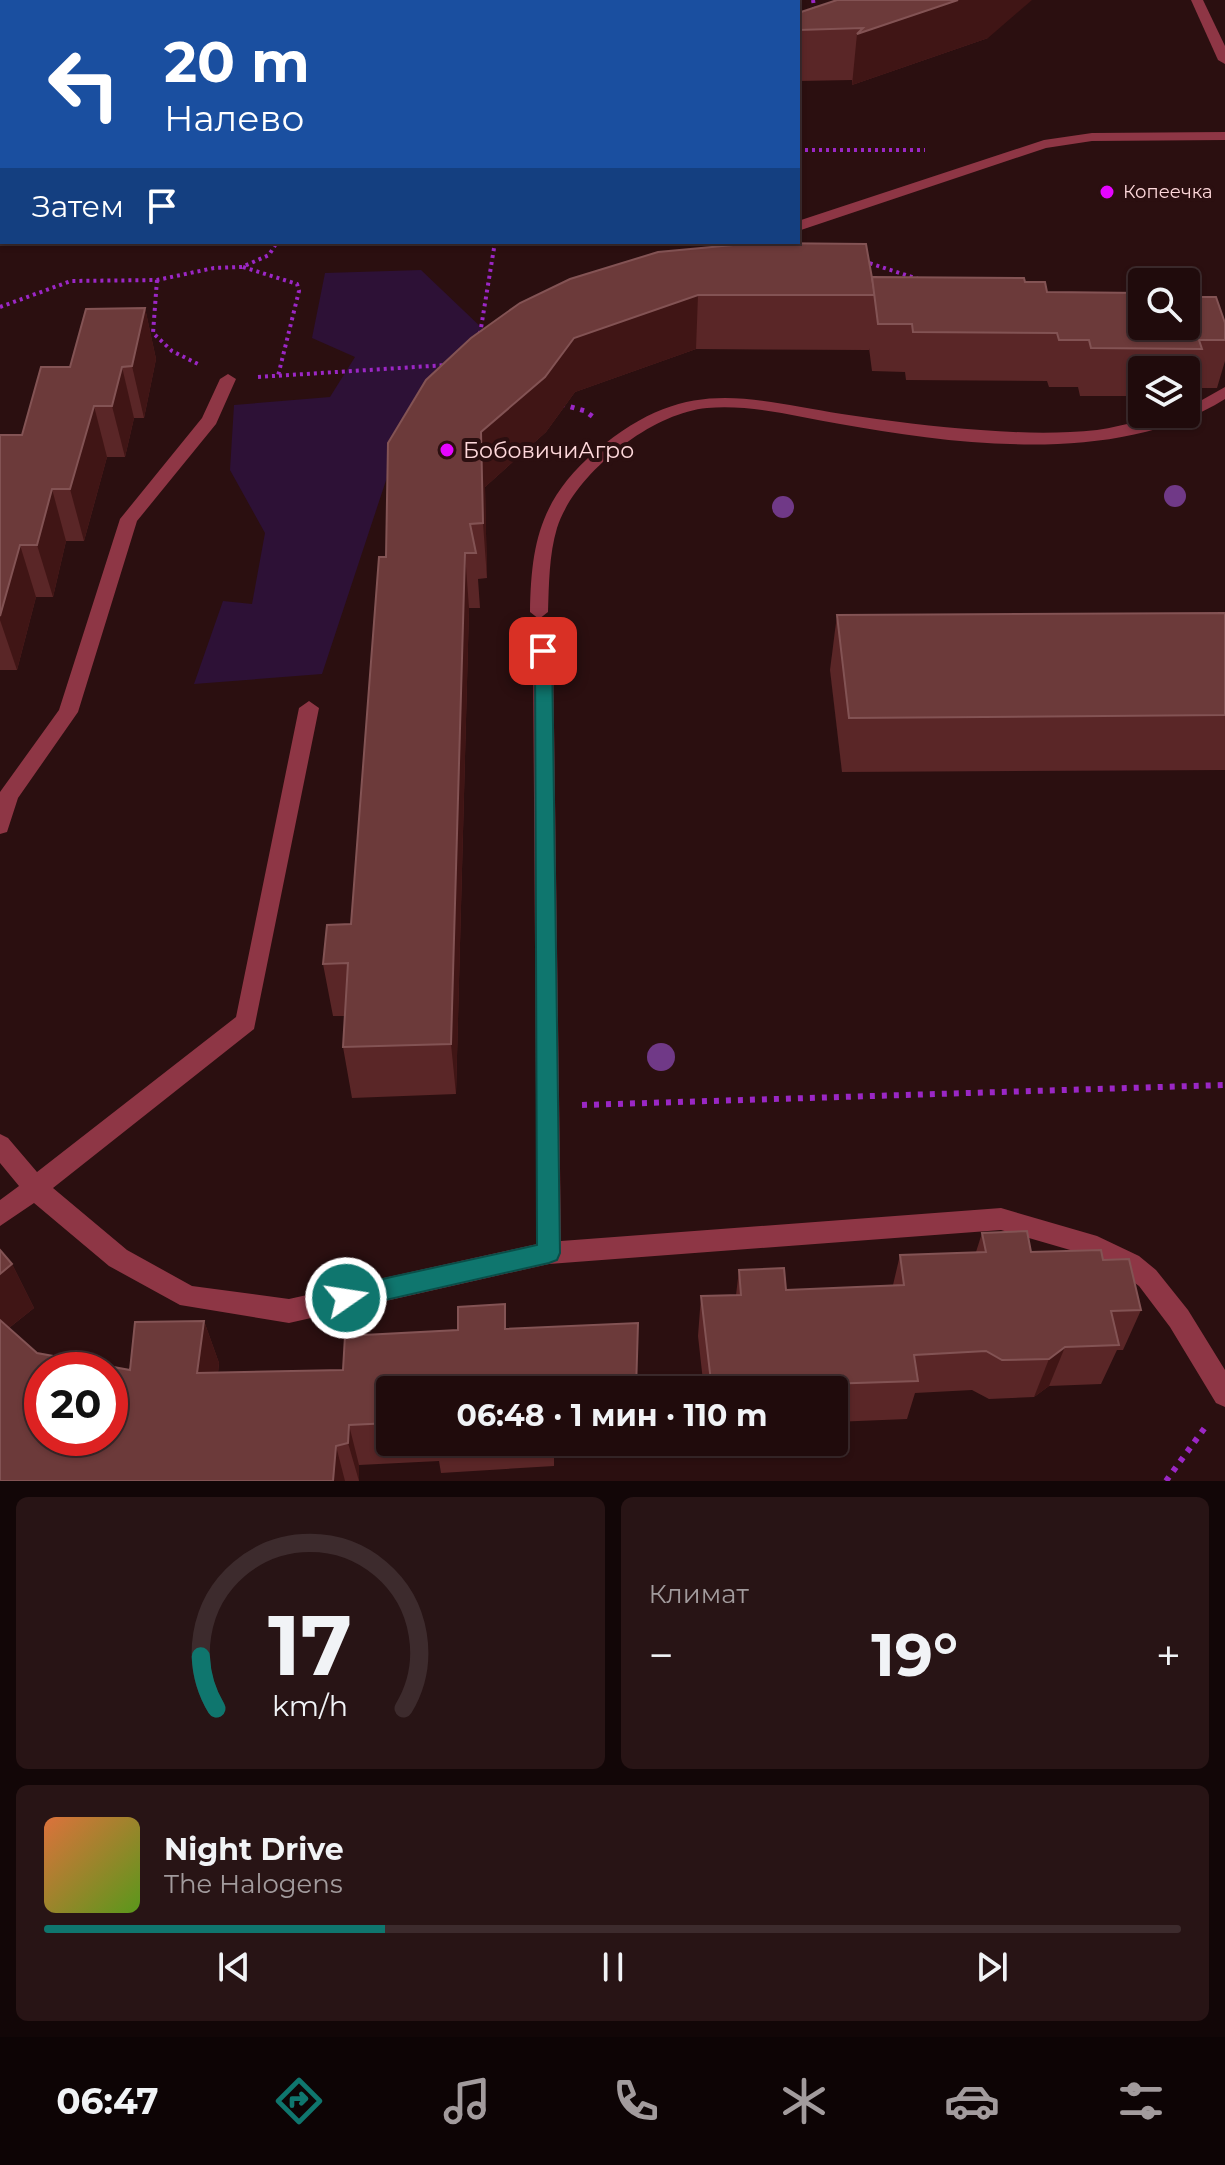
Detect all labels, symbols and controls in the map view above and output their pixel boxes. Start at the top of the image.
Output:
text: 20 m [164,28,310,96]
icon: left [32,32,136,136]
text: Налево [164,96,304,140]
place label: Копеечка [1123,181,1212,203]
marker: Копеечка [1098,183,1116,201]
icon: arrive [140,184,184,228]
text: Затем [32,188,124,225]
map controls [1128,268,1200,428]
button: search [1128,268,1200,340]
button: layers [1128,356,1200,428]
place label: БобовичиАгро [463,437,634,464]
marker: БобовичиАгро [438,441,456,459]
pin [509,617,577,685]
icon: arrive [521,629,565,673]
position arrow [304,1256,388,1340]
speed limit sign: 20 [24,1352,128,1456]
text: 06:48 · 1 мин · 110 m [457,1397,767,1434]
text: Климат [649,1578,749,1610]
text: 17 [268,1594,352,1696]
text: 19° [871,1618,958,1691]
text: − [649,1628,674,1682]
text: + [1156,1628,1181,1682]
text: km/h [272,1688,348,1723]
text: Night Drive [164,1831,344,1868]
text: The Halogens [164,1868,343,1900]
icon: previous [212,1945,256,1989]
icon: pause [591,1945,635,1989]
icon: next [970,1945,1014,1989]
icon: directions [271,2073,327,2129]
icon: music [439,2073,495,2129]
icon: phone [608,2073,664,2129]
icon: climate [776,2073,832,2129]
icon: car [944,2073,1000,2129]
icon: filters [1113,2073,1169,2129]
text: 06:47 [56,2079,159,2123]

